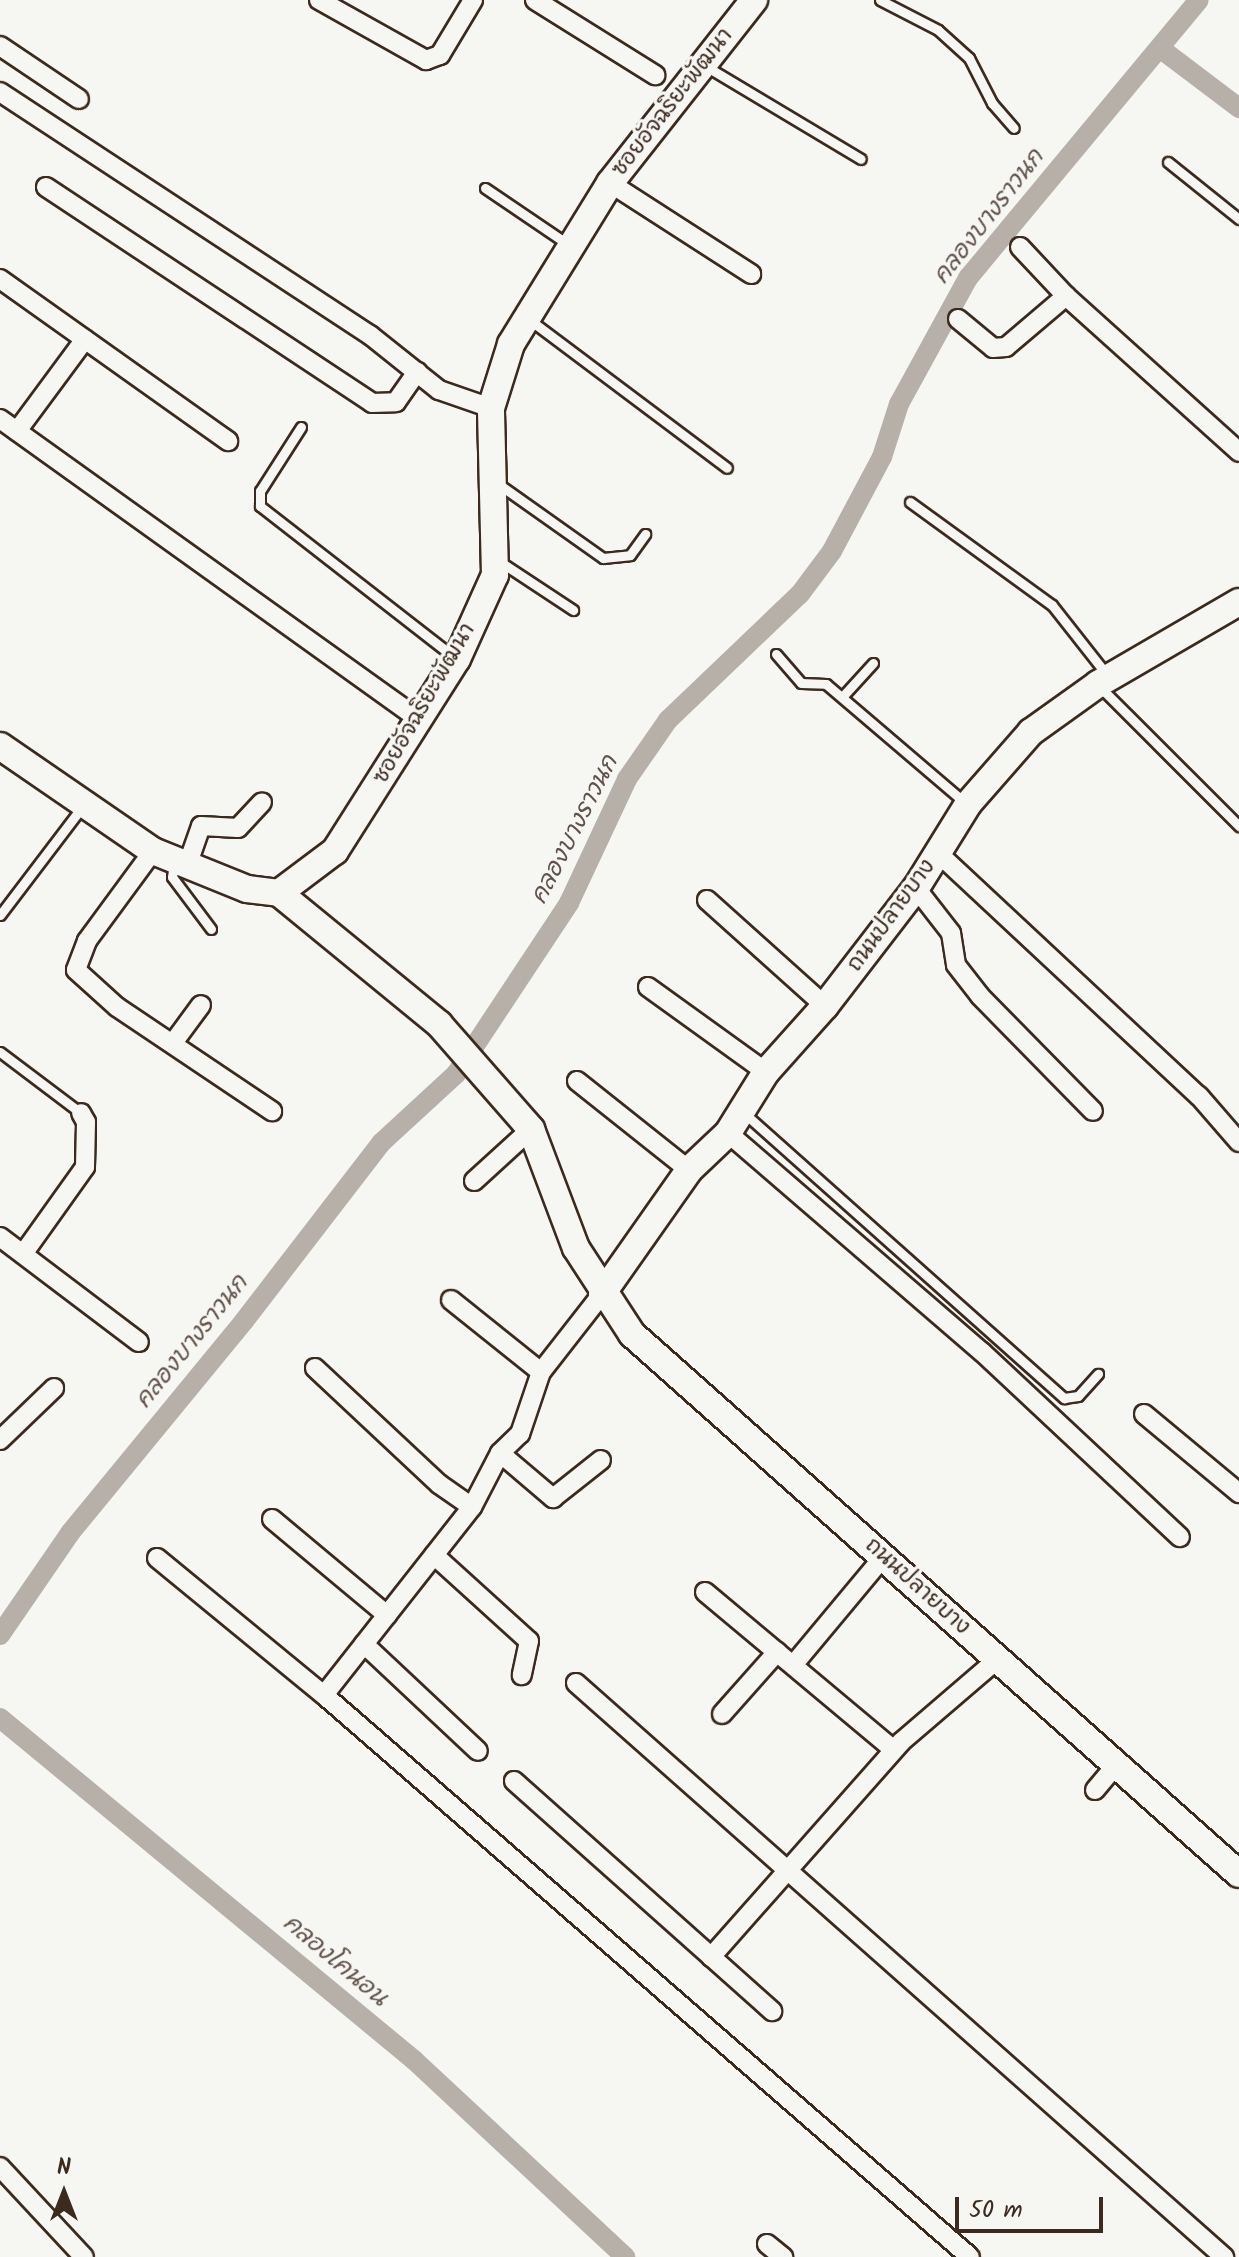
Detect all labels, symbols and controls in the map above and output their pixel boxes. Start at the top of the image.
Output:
street label: ซอยอัจฉริยะพัฒนา [607,24,739,182]
water label: คลองบางราวนก [928,144,1050,290]
street label: ซอยอัจฉริยะพัฒนา [368,619,482,789]
water label: คลองบางราวนก [525,751,625,909]
street label: ถนนปลายบาง [842,855,942,977]
water label: คลองบางราวนก [130,1270,254,1414]
street label: ถนนปลายบาง [859,1533,975,1641]
water label: คลองโคนอน [277,1909,393,2013]
text: N [57,2151,71,2186]
north arrow [24,2153,104,2233]
scale bar [959,2181,1107,2231]
text: 50 m [969,2191,1023,2230]

